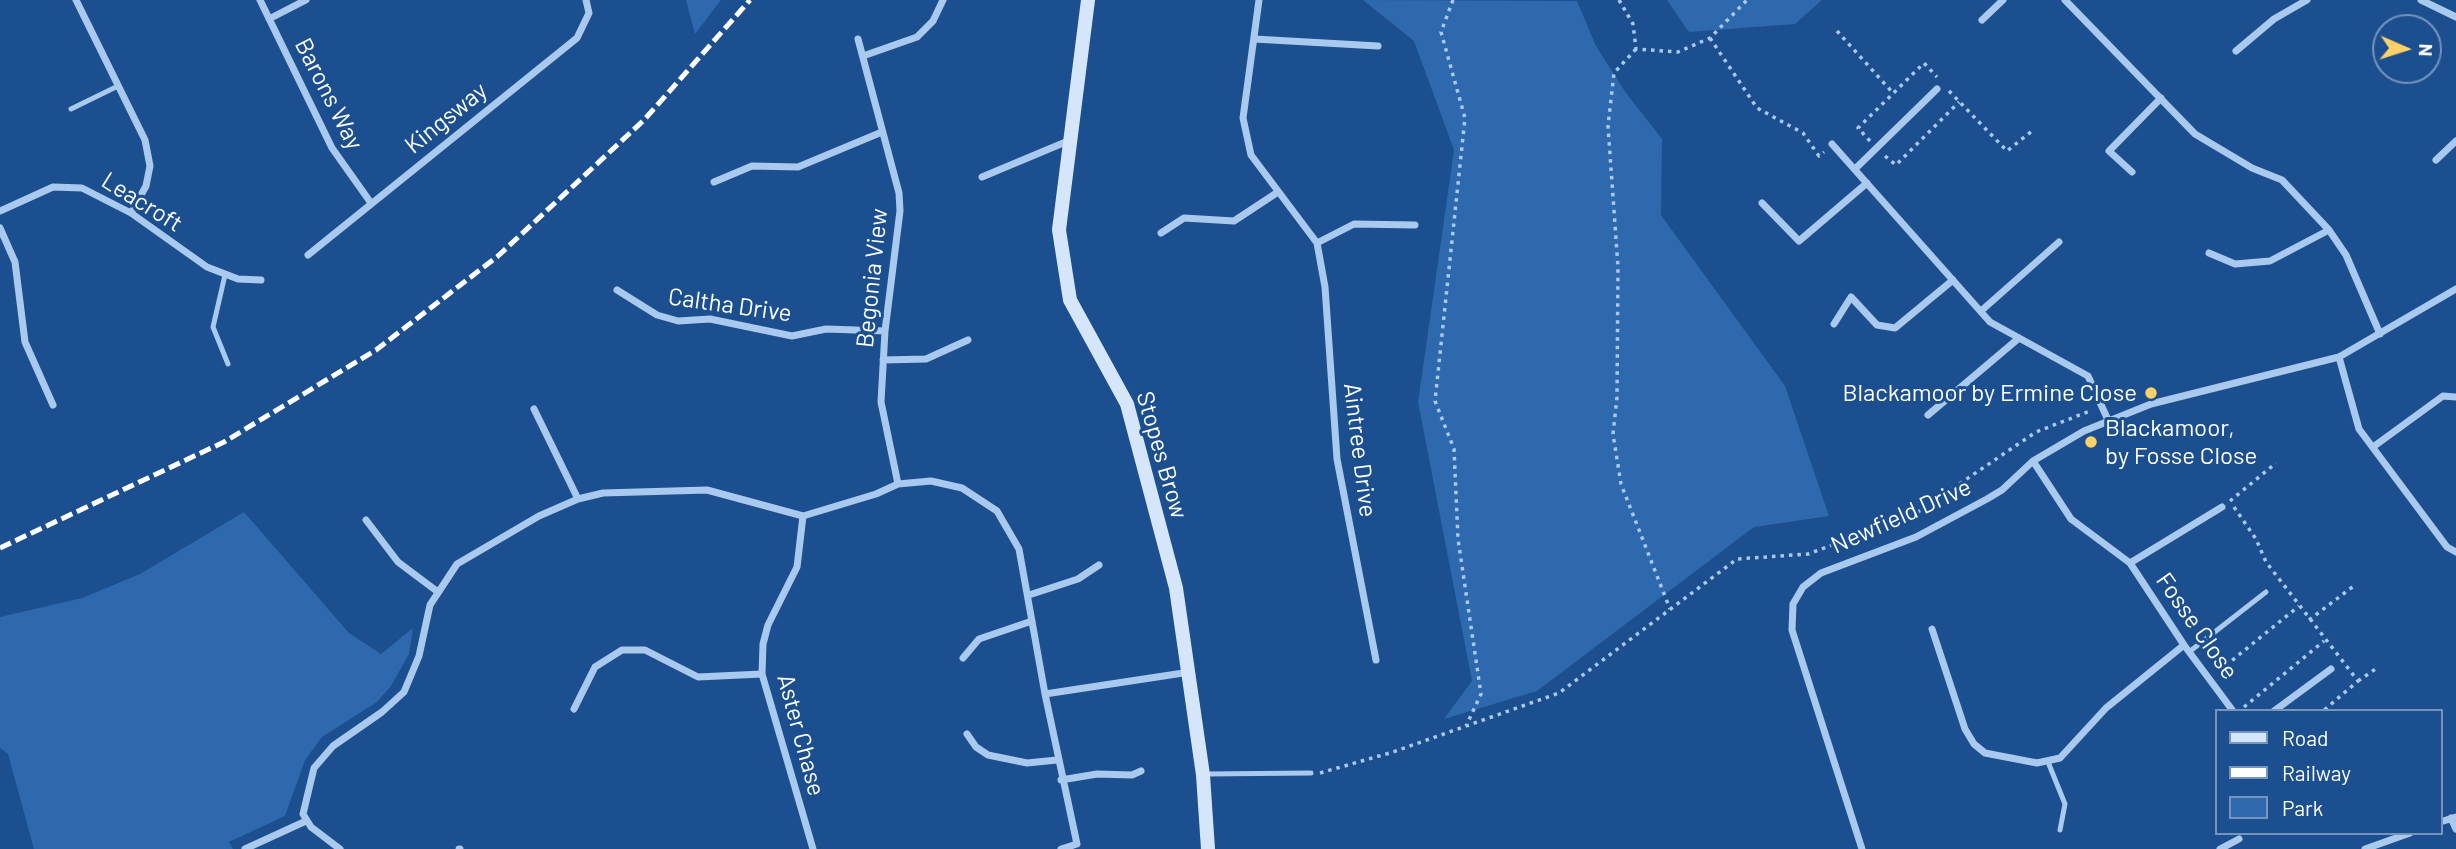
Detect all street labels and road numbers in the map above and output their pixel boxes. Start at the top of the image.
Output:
street label: Barons Way [289,33,369,155]
street label: Kingsway [399,76,493,160]
street label: Leacroft [96,166,188,238]
street label: Begonia View [850,207,894,349]
street label: Caltha Drive [666,282,794,328]
street label: Aintree Drive [1337,381,1383,519]
street label: Stopes Brow [1130,388,1194,522]
street label: Newfield Drive [1826,472,1976,560]
street label: Fosse Close [2150,567,2244,685]
street label: Aster Chase [771,671,831,799]

